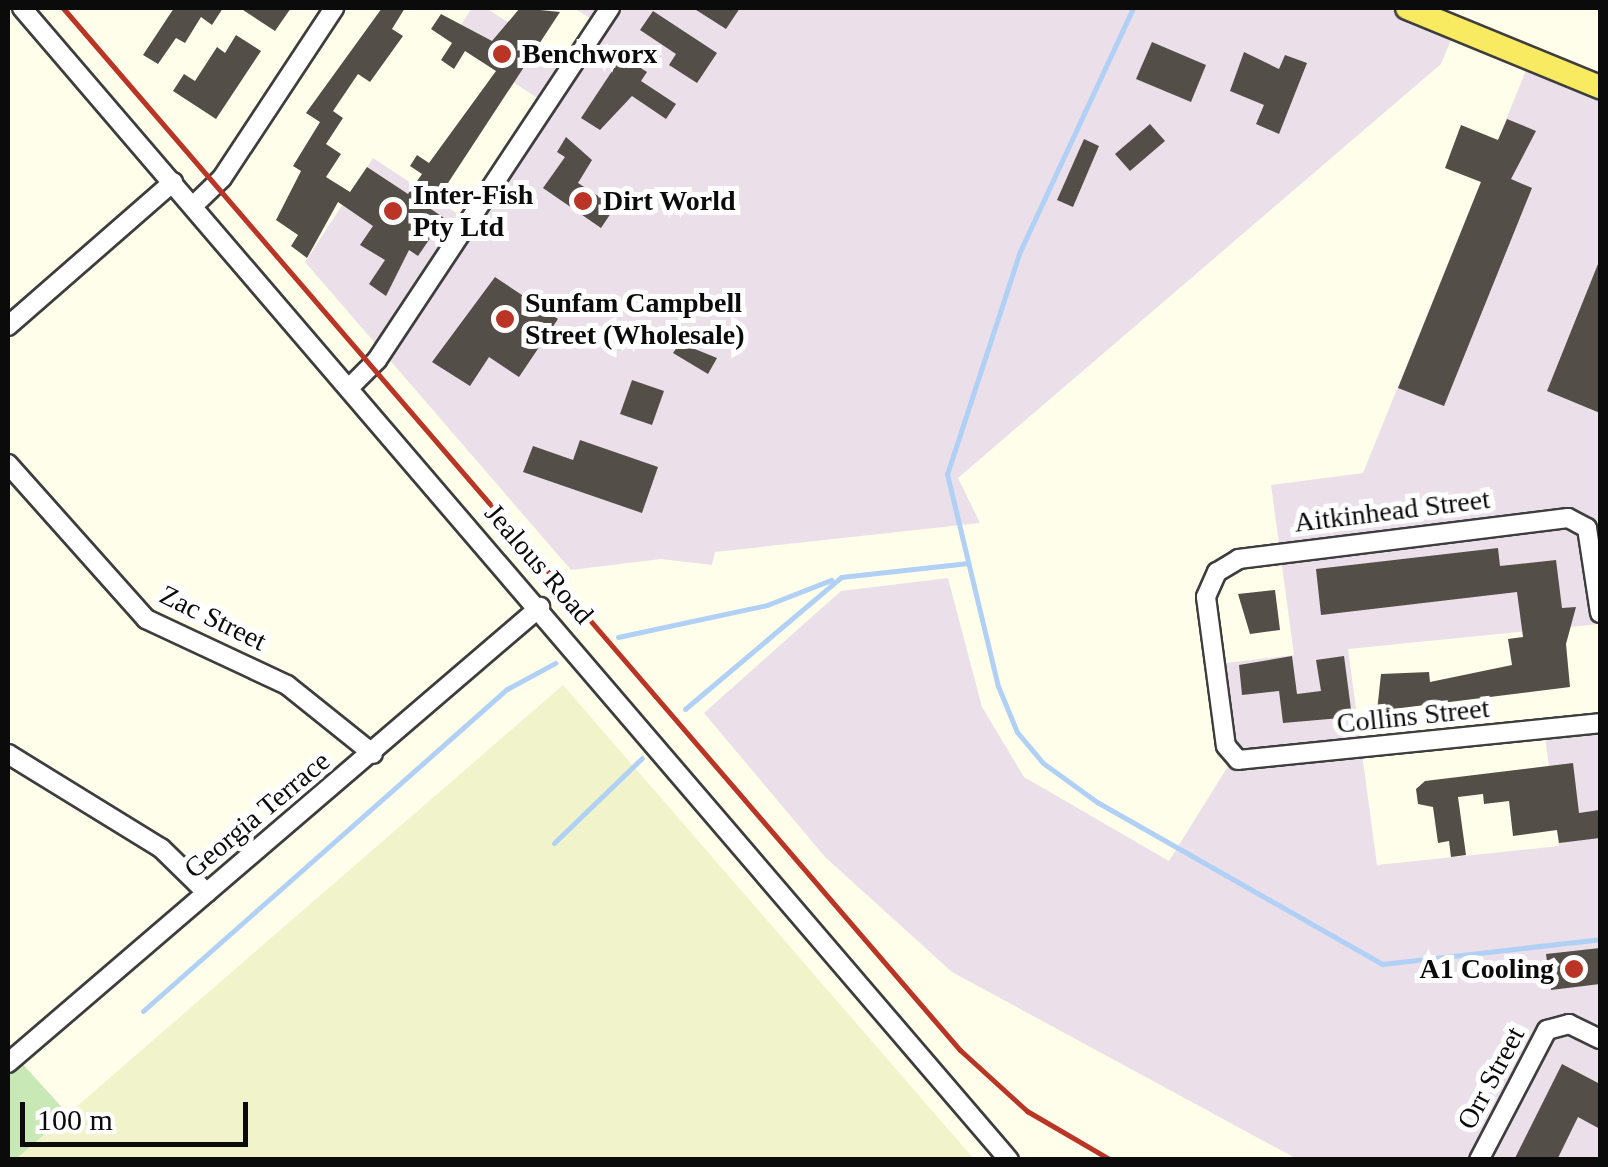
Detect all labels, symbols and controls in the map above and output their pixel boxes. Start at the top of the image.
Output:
place label: Benchworx [522,37,657,71]
marker: Benchworx [491,43,513,65]
place label: Inter-Fish Pty Ltd [413,178,533,244]
place label: Dirt World [603,184,736,218]
marker: Dirt World [572,190,594,212]
marker: Inter-Fish Pty Ltd [382,200,404,222]
place label: Sunfam Campbell Street (Wholesale) [525,286,745,352]
marker: Sunfam Campbell Street (Wholesale) [494,308,516,330]
street label: Aitkinhead Street [1292,482,1492,540]
street label: Jealous Road [478,497,600,631]
street label: Zac Street [154,578,272,658]
street label: Collins Street [1335,691,1491,741]
street label: Georgia Terrace [177,744,337,886]
place label: A1 Cooling [1419,952,1554,986]
marker: A1 Cooling [1563,958,1585,980]
street label: Orr Street [1450,1021,1532,1135]
scale bar [25,1082,252,1144]
text: 100 m [37,1103,113,1136]

